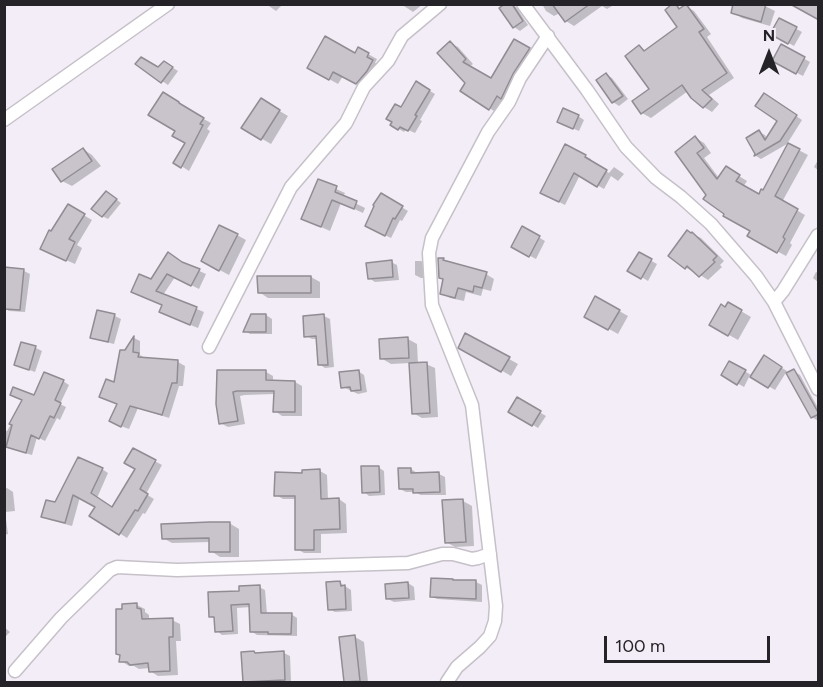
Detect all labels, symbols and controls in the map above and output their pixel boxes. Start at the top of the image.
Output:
north arrow [739,24,799,84]
text: N [763,26,775,45]
scale bar [607,624,774,662]
text: 100 m [615,635,665,657]

